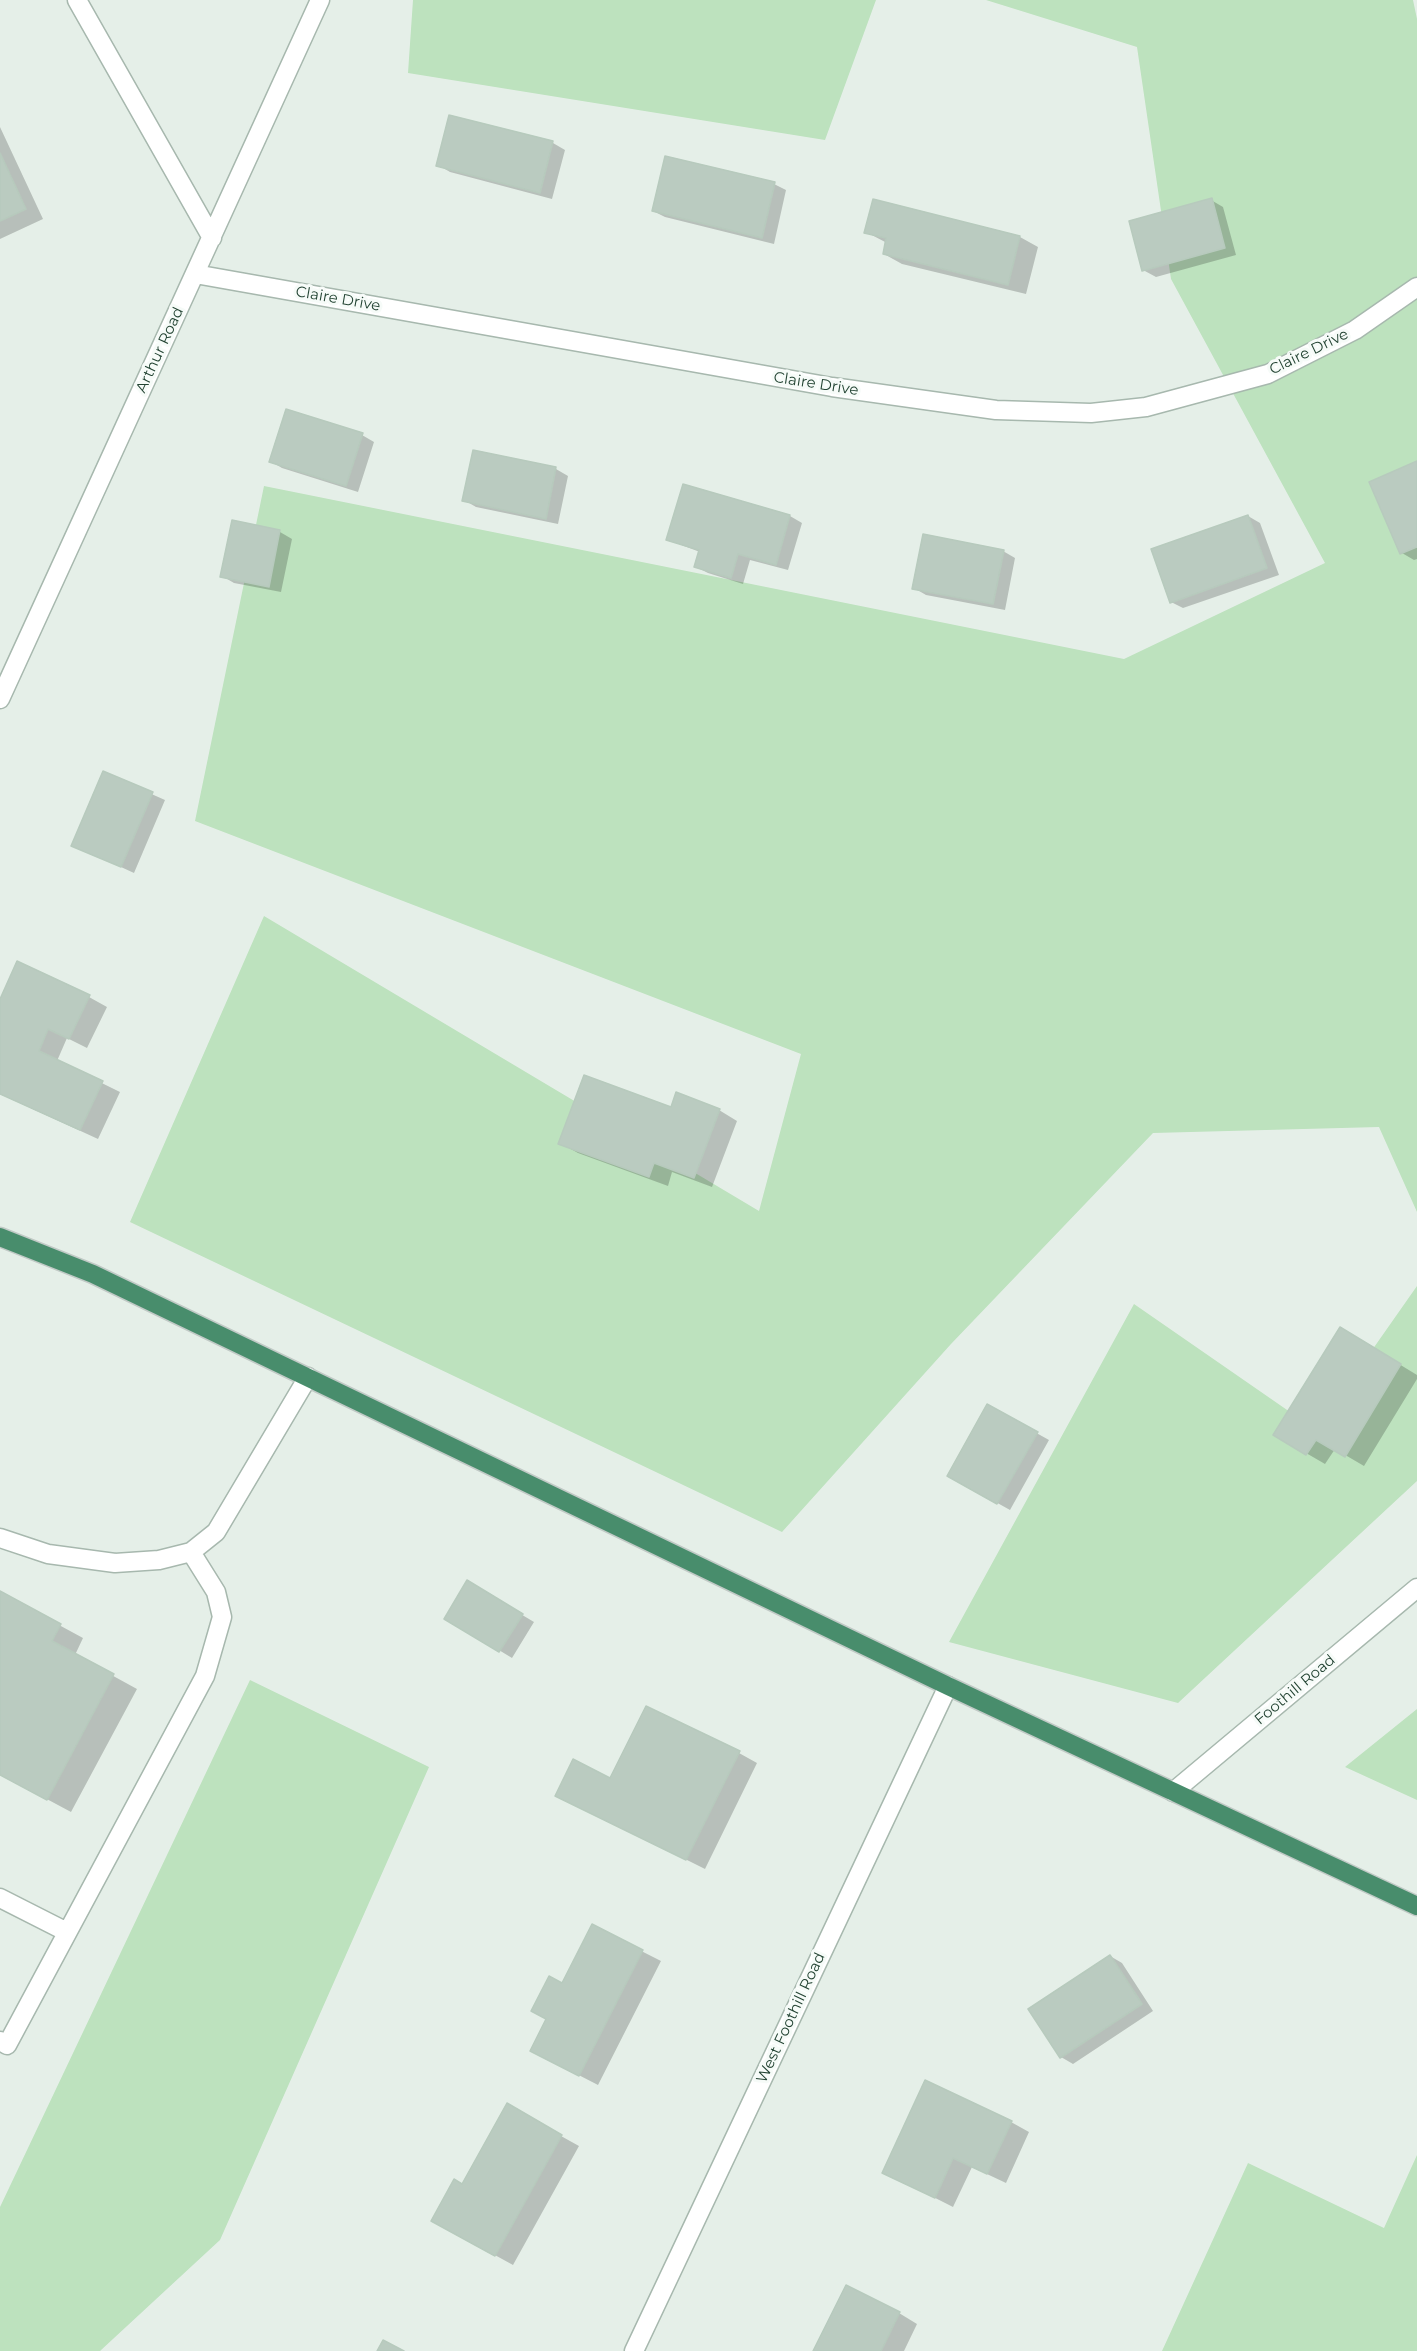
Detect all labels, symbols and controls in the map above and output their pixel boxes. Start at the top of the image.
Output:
street label: Claire Drive [294,283,382,315]
street label: Arthur Road [132,304,188,396]
street label: Claire Drive [1267,325,1351,379]
street label: Claire Drive [772,368,860,400]
street label: Foothill Road [1251,1651,1339,1729]
street label: West Foothill Road [753,1950,829,2086]

